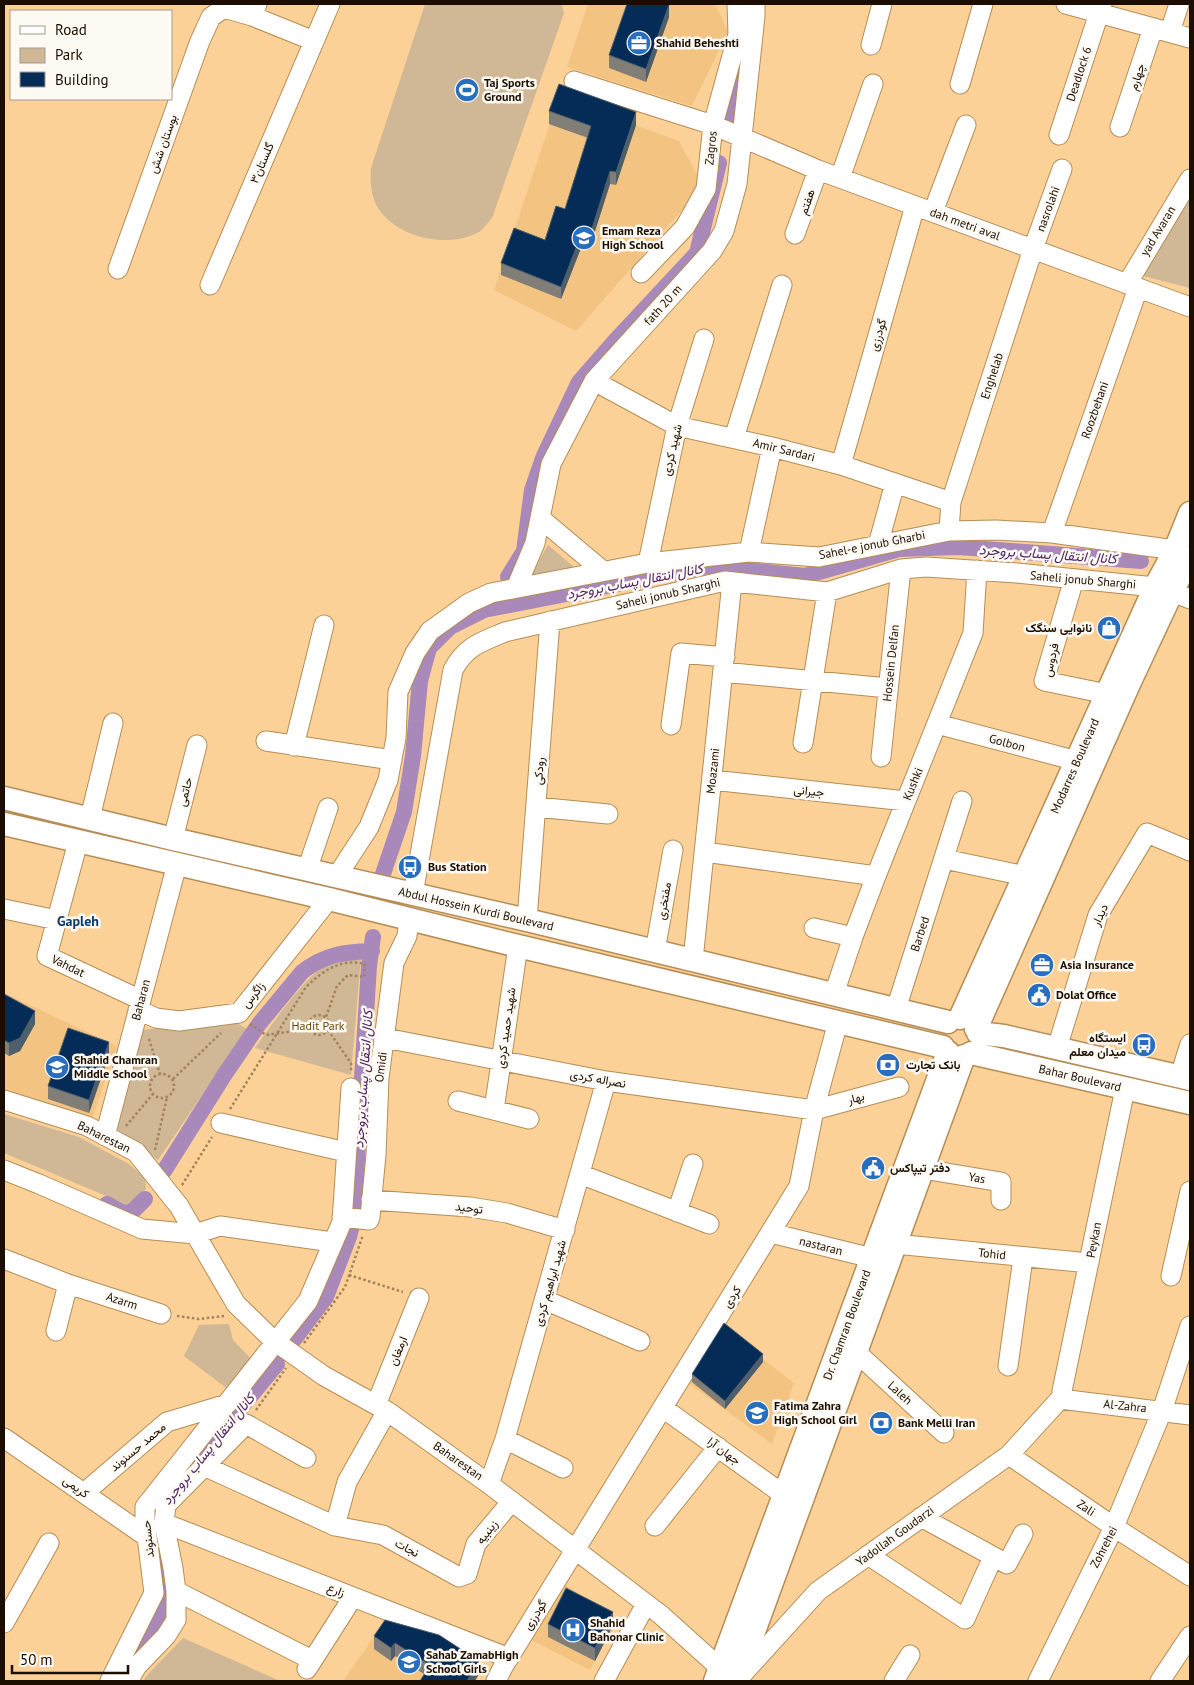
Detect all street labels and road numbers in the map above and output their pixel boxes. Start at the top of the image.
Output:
street label: Deadlock 6 [1063,44,1094,103]
street label: چهارم [1125,61,1149,93]
street label: بوستان شش [145,112,181,176]
street label: Zagros [701,130,720,166]
street label: گلستان۳ [246,140,277,186]
street label: nasrolahi [1032,184,1063,234]
street label: هفتم [795,187,819,217]
street label: yad Avaran [1137,203,1178,259]
street label: dah metri aval [928,204,1003,243]
street label: fath 20 m [640,281,685,328]
street label: گودرزی [866,317,890,353]
street label: Enghelab [977,351,1006,401]
street label: Roozbehani [1078,379,1111,440]
street label: شهید کردی [658,423,686,477]
street label: Amir Sardari [752,435,817,464]
street label: Sahel-e jonub Gharbi [817,527,926,562]
street label: Saheli jonub Sharghi [1029,567,1137,592]
street label: Saheli jonub Sharghi [614,574,721,613]
street label: Hossein Delfan [879,624,902,702]
street label: فردوس [1039,641,1063,679]
street label: Modarres Boulevard [1047,716,1102,816]
street label: Golbon [987,731,1027,755]
street label: Moazami [703,747,722,795]
street label: رودکی [530,756,548,786]
street label: Kushki [899,765,926,802]
street label: حاتمی [174,776,196,808]
street label: جیرانی [793,781,825,801]
street label: مفتخری [653,881,675,921]
street label: Abdul Hossein Kurdi Boulevard [397,883,555,934]
street label: دیدار [1088,901,1112,930]
street label: Barbed [907,914,932,953]
street label: Vahdat [48,951,87,980]
street label: Baharan [128,978,153,1022]
street label: زاگرس [238,979,268,1011]
street label: شهید حمید کردی [492,987,520,1069]
street label: Omidi [371,1051,390,1083]
street label: Bahar Boulevard [1037,1061,1123,1094]
street label: نصراله کردی [569,1066,627,1092]
street label: بهار [845,1088,866,1108]
street label: Baharestan [75,1117,133,1156]
street label: Yas [967,1169,987,1186]
street label: توحید [454,1198,484,1218]
street label: Peykan [1083,1221,1104,1259]
street label: nastaran [798,1233,844,1258]
street label: شهید ابراهیم کردی [530,1238,570,1328]
street label: Tohid [977,1245,1007,1262]
street label: Dr. Chamran Boulevard [820,1268,873,1382]
street label: کردی [719,1283,745,1311]
street label: Azarm [105,1288,140,1313]
street label: ارمغان [385,1334,411,1368]
street label: Laleh [885,1378,916,1408]
street label: Al-Zahra [1103,1396,1148,1415]
street label: محمد حسنوند [107,1419,169,1475]
street label: جهان آرا [704,1434,744,1468]
street label: Baharestan [431,1438,486,1483]
street label: کریمی [60,1472,92,1502]
street label: Zali [1074,1496,1098,1519]
street label: Yadollah Goudarzi [853,1502,937,1569]
street label: زینبیه [472,1517,502,1547]
street label: حسنوند [138,1520,158,1558]
street label: Zohrehei [1087,1523,1120,1570]
street label: نجات [393,1535,422,1560]
street label: زارع [325,1579,347,1602]
street label: گودرزی [519,1597,551,1633]

